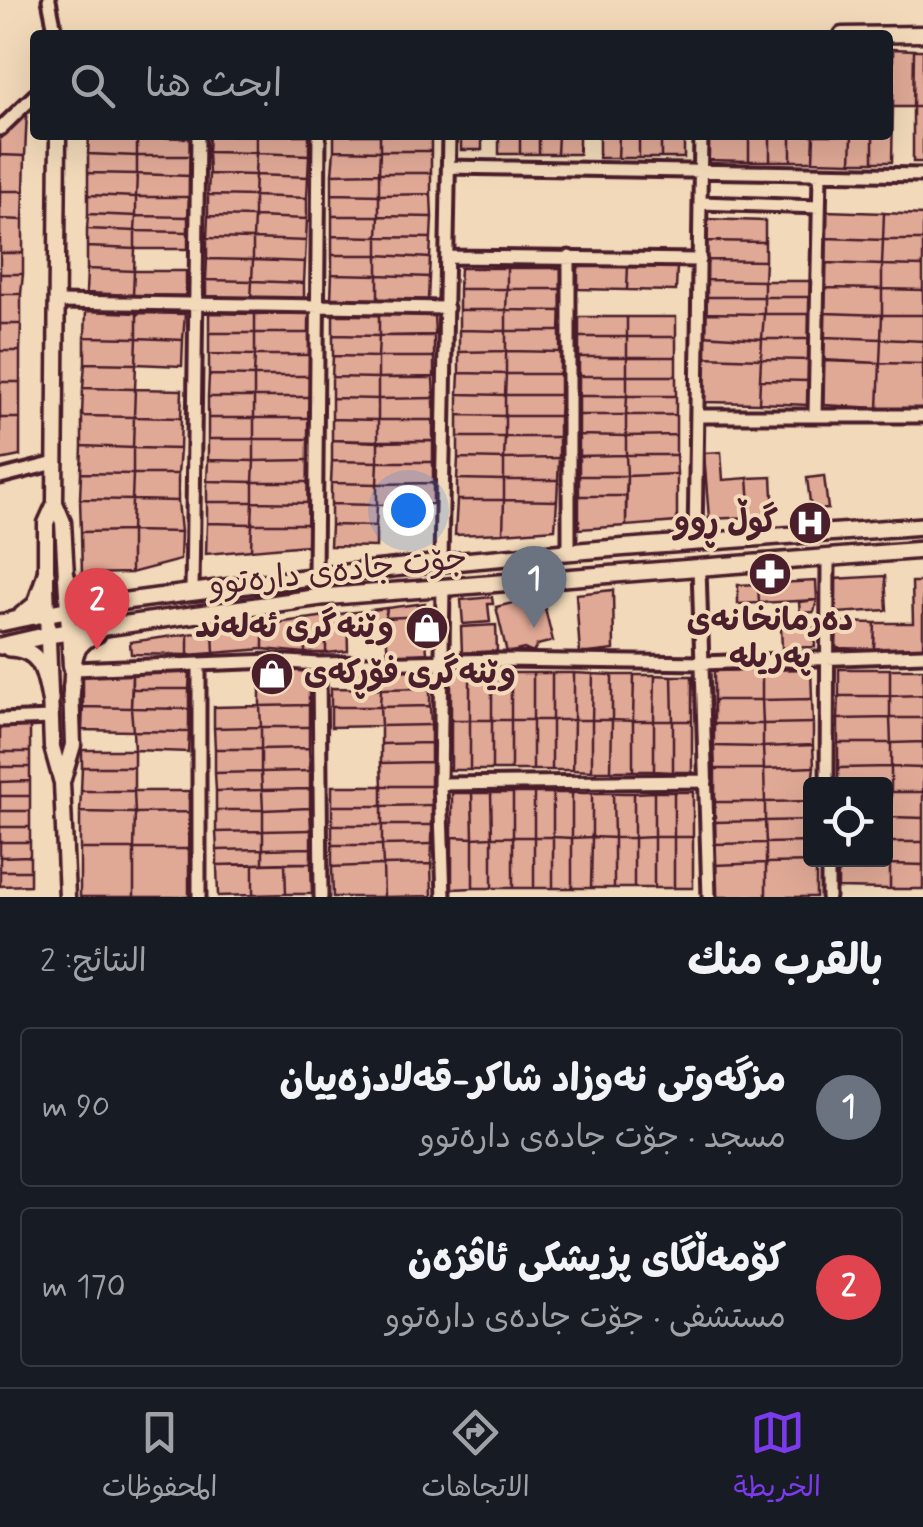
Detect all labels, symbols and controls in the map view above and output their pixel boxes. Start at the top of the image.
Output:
search box [30,30,893,140]
icon: search [65,58,120,113]
text: ابحث هنا [145,61,282,110]
your location [383,485,434,536]
place label: گوڵ ڕوو [671,498,778,548]
hospital icon: گوڵ ڕوو [787,500,833,546]
street label: جۆت جادەی دارەتوو [205,538,469,607]
pin: 1 [502,546,566,628]
pharmacy icon: دەرمانخانەی پەریلە [747,551,793,597]
pin: 2 [64,568,130,650]
place label: دەرمانخانەی پەریلە [687,600,853,679]
shop icon: وێنەگری ئەلەند [404,605,450,651]
place label: وێنەگری ئەلەند [195,606,394,649]
shop icon: وێنەگری فۆڕکەی [249,651,295,697]
place label: وێنەگری فۆڕکەی [304,652,516,699]
map controls [803,777,893,867]
button: locate [803,777,893,867]
text: بالقرب منك [687,935,883,990]
text: النتائج: 2 [40,941,147,983]
text: مزگەوتی نەوزاد شاکر-قەلادزەییان [280,1056,786,1105]
text: 90 m [42,1086,110,1128]
text: 1 [841,1086,856,1128]
text: مسجد · جۆت جادەی دارەتوو [420,1117,786,1159]
text: کۆمەڵگای پزیشکی ئاڤژەن [408,1236,786,1285]
text: 170 m [42,1266,126,1308]
text: 2 [841,1266,856,1308]
text: مستشفى · جۆت جادەی دارەتوو [385,1297,786,1339]
tab: المحفوظات [102,1405,217,1511]
tab: الاتجاهات [421,1405,530,1511]
tab: الخريطة [734,1405,821,1511]

